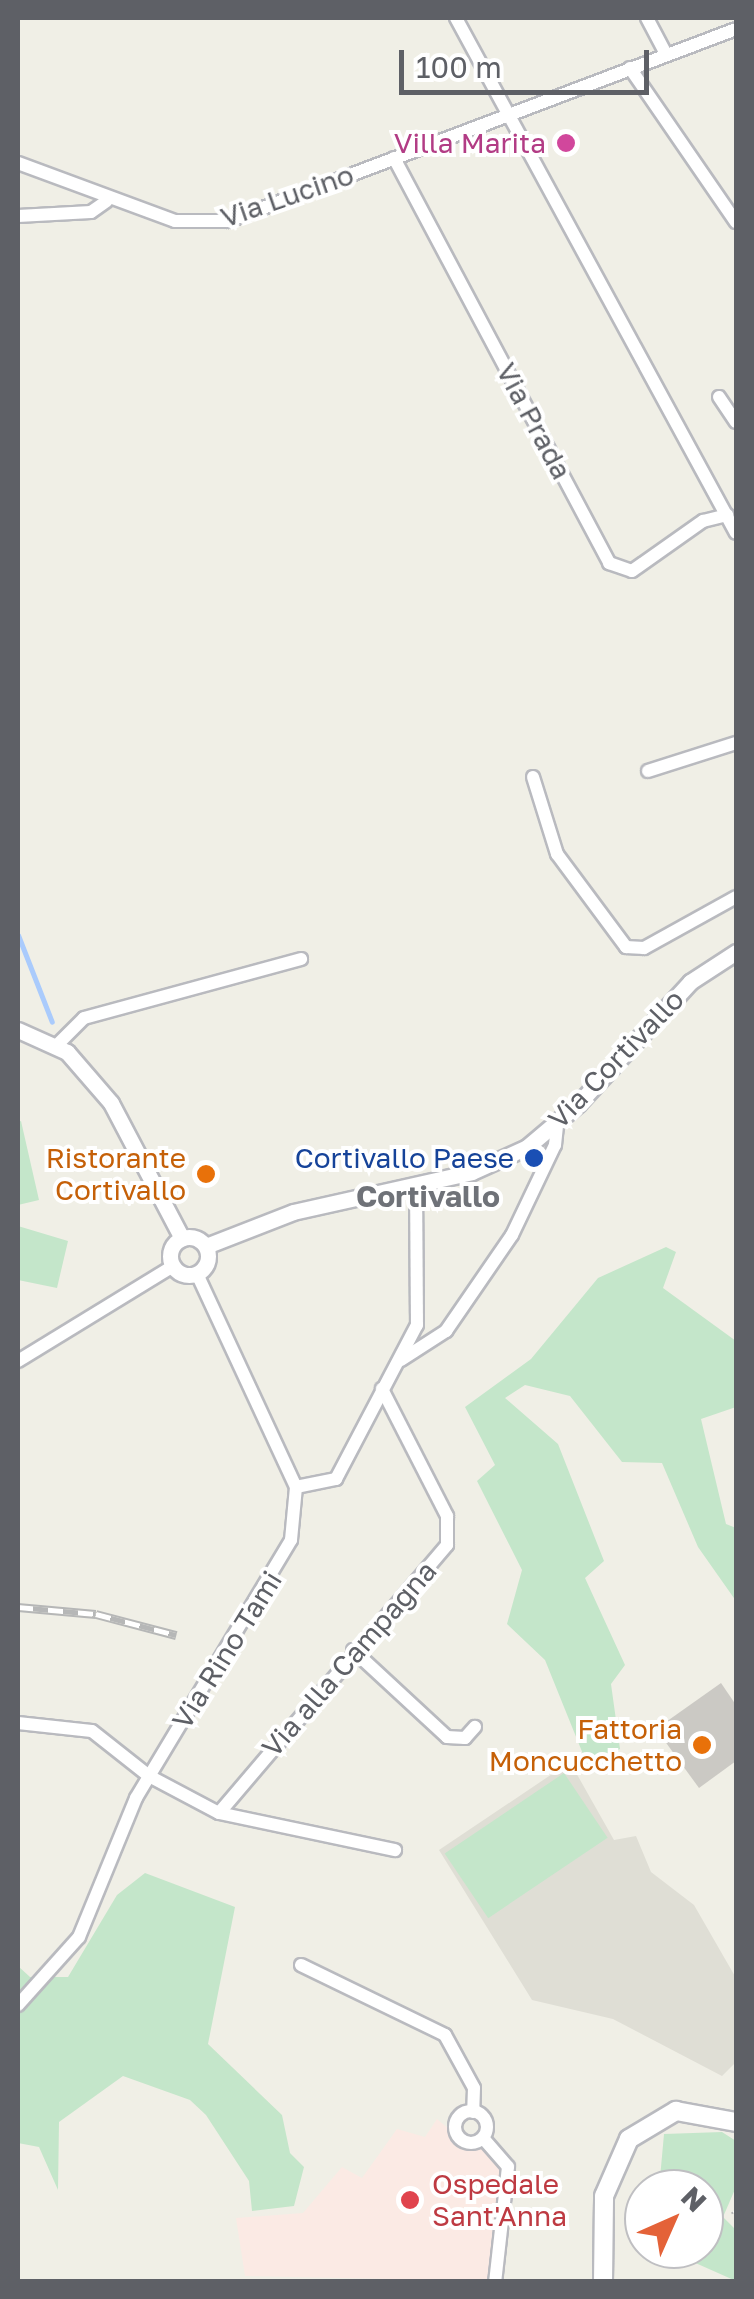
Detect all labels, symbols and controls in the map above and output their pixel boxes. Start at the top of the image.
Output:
scale bar [404,30,654,92]
text: 100 m [416,49,502,85]
place label: Villa Marita [394,126,546,160]
marker: Villa Marita [555,132,577,154]
street label: Via Lucino [216,158,358,234]
street label: Via Prada [489,357,579,485]
street label: Via Cortivallo [541,983,691,1135]
place label: Ristorante Cortivallo [46,1141,186,1207]
place label: Cortivallo Paese [295,1141,514,1175]
marker: Cortivallo Paese [523,1147,545,1169]
marker: Ristorante Cortivallo [195,1163,217,1185]
district label: Cortivallo [356,1178,500,1214]
street label: Via alla Campagna [255,1554,443,1764]
street label: Via Rino Tami [165,1565,289,1735]
place label: Fattoria Moncucchetto [489,1712,682,1778]
marker: Fattoria Moncucchetto [691,1734,713,1756]
place label: Ospedale Sant'Anna [432,2167,567,2233]
north arrow [624,2169,724,2269]
text: N [675,2180,713,2218]
marker: Ospedale Sant'Anna [397,2187,423,2213]

